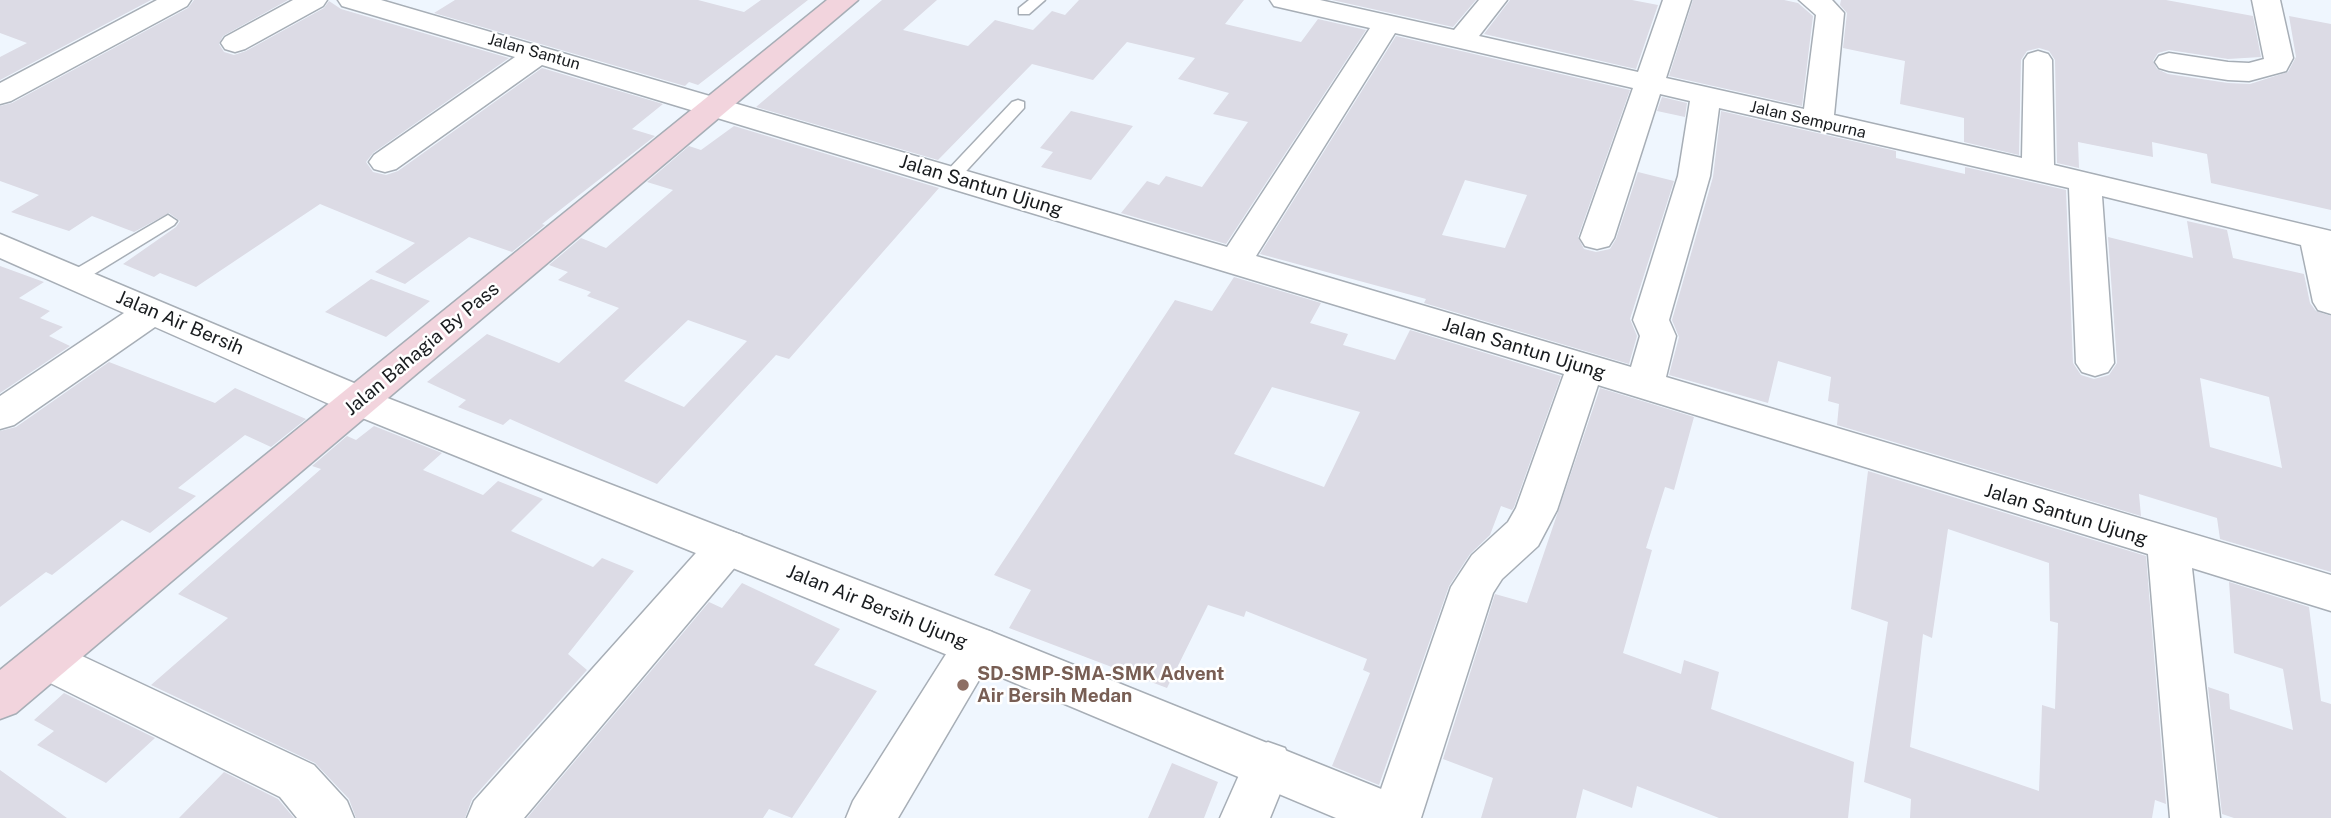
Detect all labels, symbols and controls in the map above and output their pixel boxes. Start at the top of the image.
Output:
street label: Jalan Santun [486,30,582,74]
street label: Jalan Sempurna [1748,97,1868,143]
street label: Jalan Santun Ujung [897,150,1065,222]
street label: Jalan Bahagia By Pass [340,278,504,420]
street label: Jalan Air Bersih [113,286,247,360]
street label: Jalan Santun Ujung [1440,313,1608,385]
street label: Jalan Santun Ujung [1982,479,2150,551]
street label: Jalan Air Bersih Ujung [783,560,971,654]
place label: SD-SMP-SMA-SMK Advent Air Bersih Medan [977,663,1224,707]
marker: SD-SMP-SMA-SMK Advent Air Bersih Medan [955,677,971,693]

